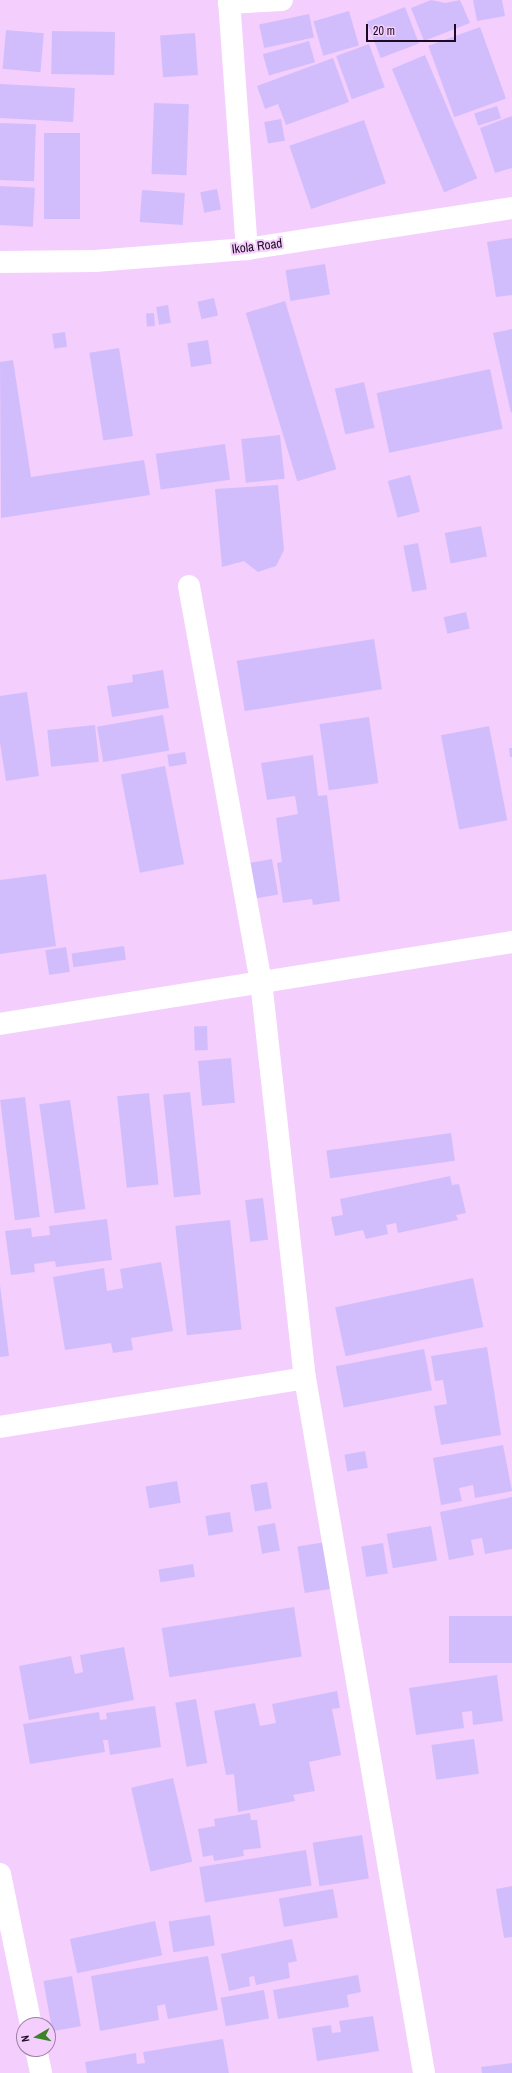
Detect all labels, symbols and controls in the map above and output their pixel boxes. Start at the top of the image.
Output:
scale bar [368,16,458,42]
text: 20 m [373,23,395,39]
street label: Ikola Road [231,236,283,258]
north arrow [16,2017,56,2057]
text: N [18,2034,33,2043]

